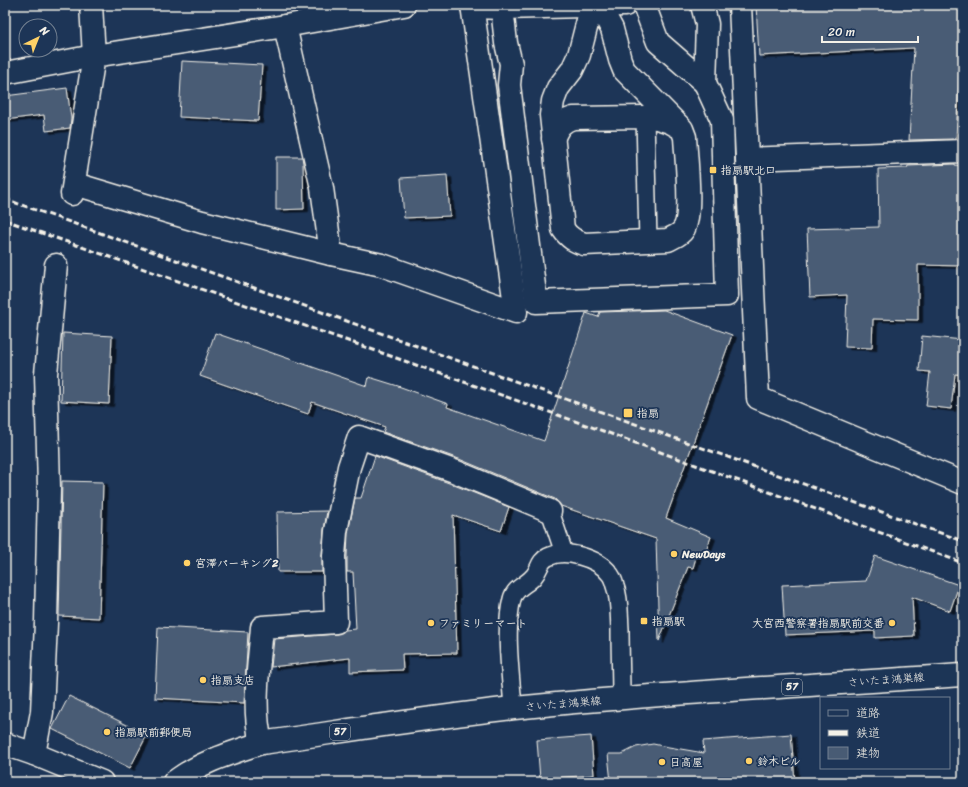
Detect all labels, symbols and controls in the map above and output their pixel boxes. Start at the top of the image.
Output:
north arrow [18,18,58,58]
scale bar [822,18,918,44]
text: N [34,21,54,41]
text: 20 m [828,21,855,43]
place label: 指扇駅北口 [721,161,776,180]
marker: 指扇駅北口 [708,165,718,175]
place label: 指扇 [637,404,659,423]
marker: 指扇 [622,407,634,419]
place label: NewDays [681,545,726,564]
marker: NewDays [669,549,679,559]
place label: 宮澤パーキング2 [195,554,279,573]
marker: 宮澤パーキング2 [182,558,192,568]
place label: 指扇駅 [652,612,686,631]
place label: ファミリーマート [439,614,527,633]
place label: 大宮西警察署指扇駅前交番 [752,614,884,633]
marker: 指扇駅 [639,616,649,626]
marker: ファミリーマート [426,618,436,628]
marker: 大宮西警察署指扇駅前交番 [887,618,897,628]
street label: さいたま鴻巣線 [847,668,925,692]
place label: 指扇支店 [211,671,255,690]
marker: 指扇支店 [198,675,208,685]
road number: 57 [782,679,802,695]
street label: さいたま鴻巣線 [524,691,602,717]
legend [820,697,950,769]
text: 道路 [856,702,880,724]
text: 鉄道 [856,722,880,744]
place label: 指扇駅前郵便局 [115,723,192,742]
road number: 57 [330,724,350,740]
marker: 指扇駅前郵便局 [102,727,112,737]
text: 建物 [856,742,880,764]
place label: 鈴木ビル [757,752,801,771]
place label: 日高屋 [670,753,703,772]
marker: 鈴木ビル [744,756,754,766]
marker: 日高屋 [657,757,667,767]

